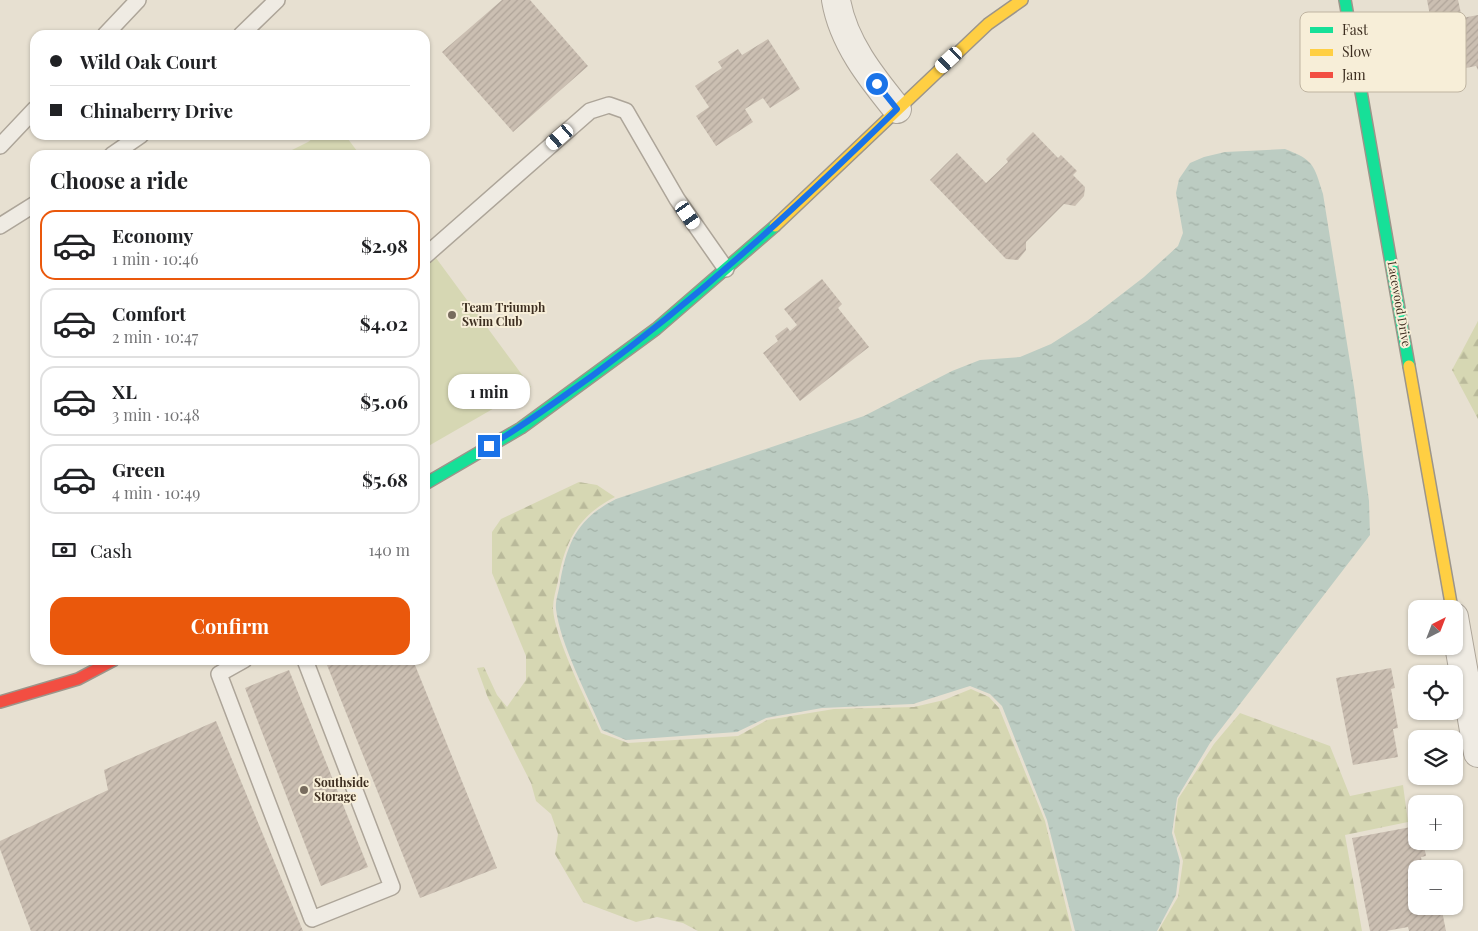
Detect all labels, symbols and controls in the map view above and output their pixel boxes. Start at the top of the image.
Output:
legend [1300,12,1466,92]
text: Fast [1342,20,1369,39]
text: Slow [1342,42,1372,61]
car [932,44,965,76]
text: Wild Oak Court [80,48,217,74]
text: Jam [1341,65,1366,84]
route start [866,73,888,95]
text: Chinaberry Drive [80,97,233,123]
car [543,121,576,153]
text: Choose a ride [50,165,188,195]
car [673,198,702,232]
text: Economy [112,222,193,248]
icon: car [52,223,97,268]
text: $2.98 [361,232,408,258]
text: 1 min · 10:46 [112,248,199,269]
street label: Lacewood Drive [1385,260,1415,348]
place label: Team Triumph Swim Club [462,299,546,329]
text: Comfort [112,300,186,326]
icon: car [52,301,97,346]
marker: Team Triumph Swim Club [446,309,458,321]
text: $4.02 [360,310,408,336]
text: 2 min · 10:47 [112,326,198,347]
callout: 1 min [448,374,530,408]
text: XL [112,378,137,404]
icon: car [52,379,97,424]
text: 1 min [469,381,509,402]
text: $5.06 [360,388,408,414]
text: 3 min · 10:48 [112,404,200,425]
route end [478,435,500,457]
text: Green [112,456,165,482]
icon: car [52,457,97,502]
text: $5.68 [362,466,408,492]
text: 4 min · 10:49 [112,482,200,503]
icon: cash [50,536,78,564]
text: Cash [90,537,132,563]
text: 140 m [368,539,410,560]
button: Confirm [50,597,410,655]
north arrow [1408,600,1462,655]
map controls [1408,600,1463,915]
button: locate [1408,665,1463,720]
button: layers [1408,730,1463,785]
place label: Southside Storage [314,774,369,804]
marker: Southside Storage [298,784,310,796]
button: + [1408,795,1463,850]
button: − [1408,860,1463,915]

